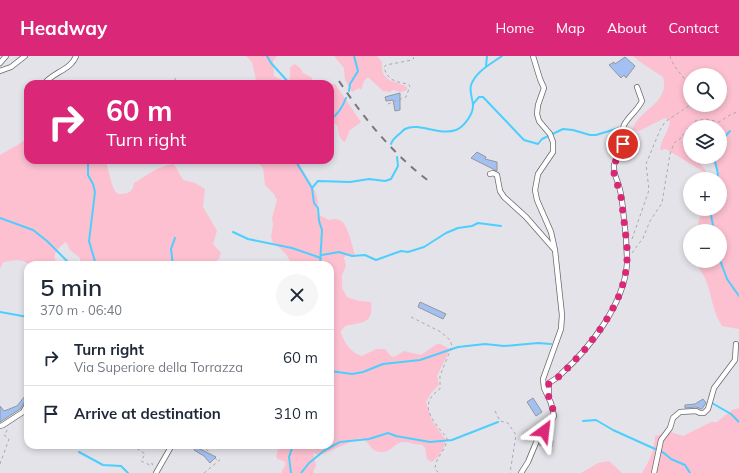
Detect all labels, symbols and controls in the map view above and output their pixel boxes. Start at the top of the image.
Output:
text: Headway [20,16,107,40]
text: Home [495,19,534,37]
text: Map [556,19,585,37]
text: About [607,19,647,37]
text: Contact [669,19,719,37]
map controls [683,68,727,268]
button: search [683,68,727,112]
text: 60 m [106,93,172,128]
icon: right [40,96,92,148]
button: layers [683,120,727,164]
pin [606,127,640,161]
text: Turn right [106,128,186,151]
icon: arrive [612,133,634,155]
button: + [683,172,727,216]
button: − [683,224,727,268]
text: 5 min [40,272,102,302]
button: close [276,274,318,316]
text: 370 m · 06:40 [40,302,122,318]
text: Turn right [74,340,144,359]
icon: right [40,347,62,369]
text: 60 m [283,348,318,367]
text: Via Superiore della Torrazza [74,359,243,375]
icon: arrive [40,403,62,425]
text: Arrive at destination [74,404,221,423]
text: 310 m [274,404,318,423]
position arrow [523,410,565,452]

